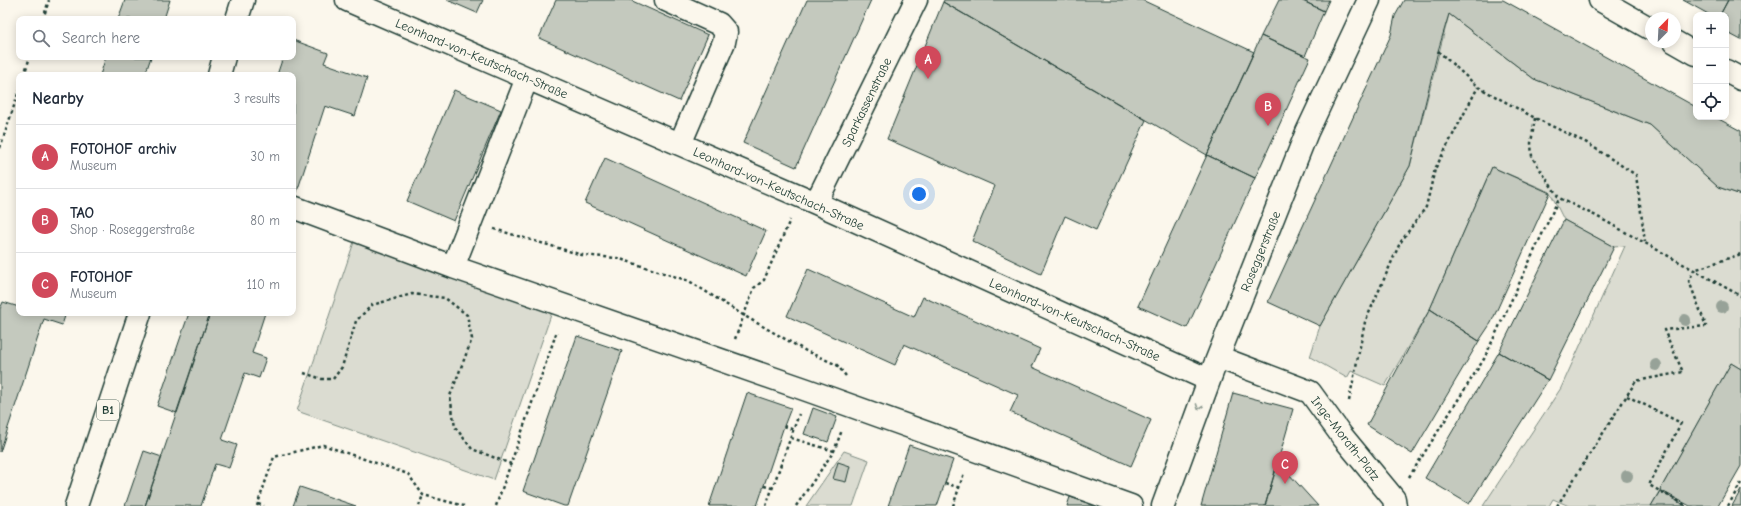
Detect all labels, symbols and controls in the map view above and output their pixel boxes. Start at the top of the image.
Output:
north arrow [1645,12,1681,48]
map controls [1693,12,1729,120]
button: + [1693,12,1729,48]
street label: Leonhard-von-Keutschach-Straße [393,15,571,102]
search box [16,16,296,60]
icon: search [30,27,52,49]
text: Search here [62,29,140,47]
pin: A [915,46,941,79]
button: − [1693,48,1729,84]
street label: Sparkassenstraße [838,55,895,149]
button: locate [1693,84,1729,120]
text: Nearby [32,89,83,108]
text: 3 results [234,91,280,106]
pin: B [1255,93,1281,126]
text: FOTOHOF archiv [70,140,176,158]
street label: Leonhard-von-Keutschach-Straße [691,144,867,233]
text: A [41,149,49,164]
text: 30 m [250,149,280,164]
text: Museum [70,158,117,173]
your location [909,184,929,204]
text: TAO [70,204,94,222]
street label: Roseggerstraße [1237,208,1284,294]
text: B [41,213,49,228]
text: 80 m [250,213,280,228]
text: Shop · Roseggerstraße [70,222,195,237]
text: FOTOHOF [70,268,133,286]
street label: Leonhard-von-Keutschach-Straße [987,275,1163,364]
text: C [41,277,49,292]
text: 110 m [247,277,280,292]
text: Museum [70,286,117,301]
street label: Inge-Morath-Platz [1308,393,1383,484]
road number: B1 [97,400,119,420]
one-way arrow [1196,403,1204,410]
pin: C [1272,451,1298,484]

